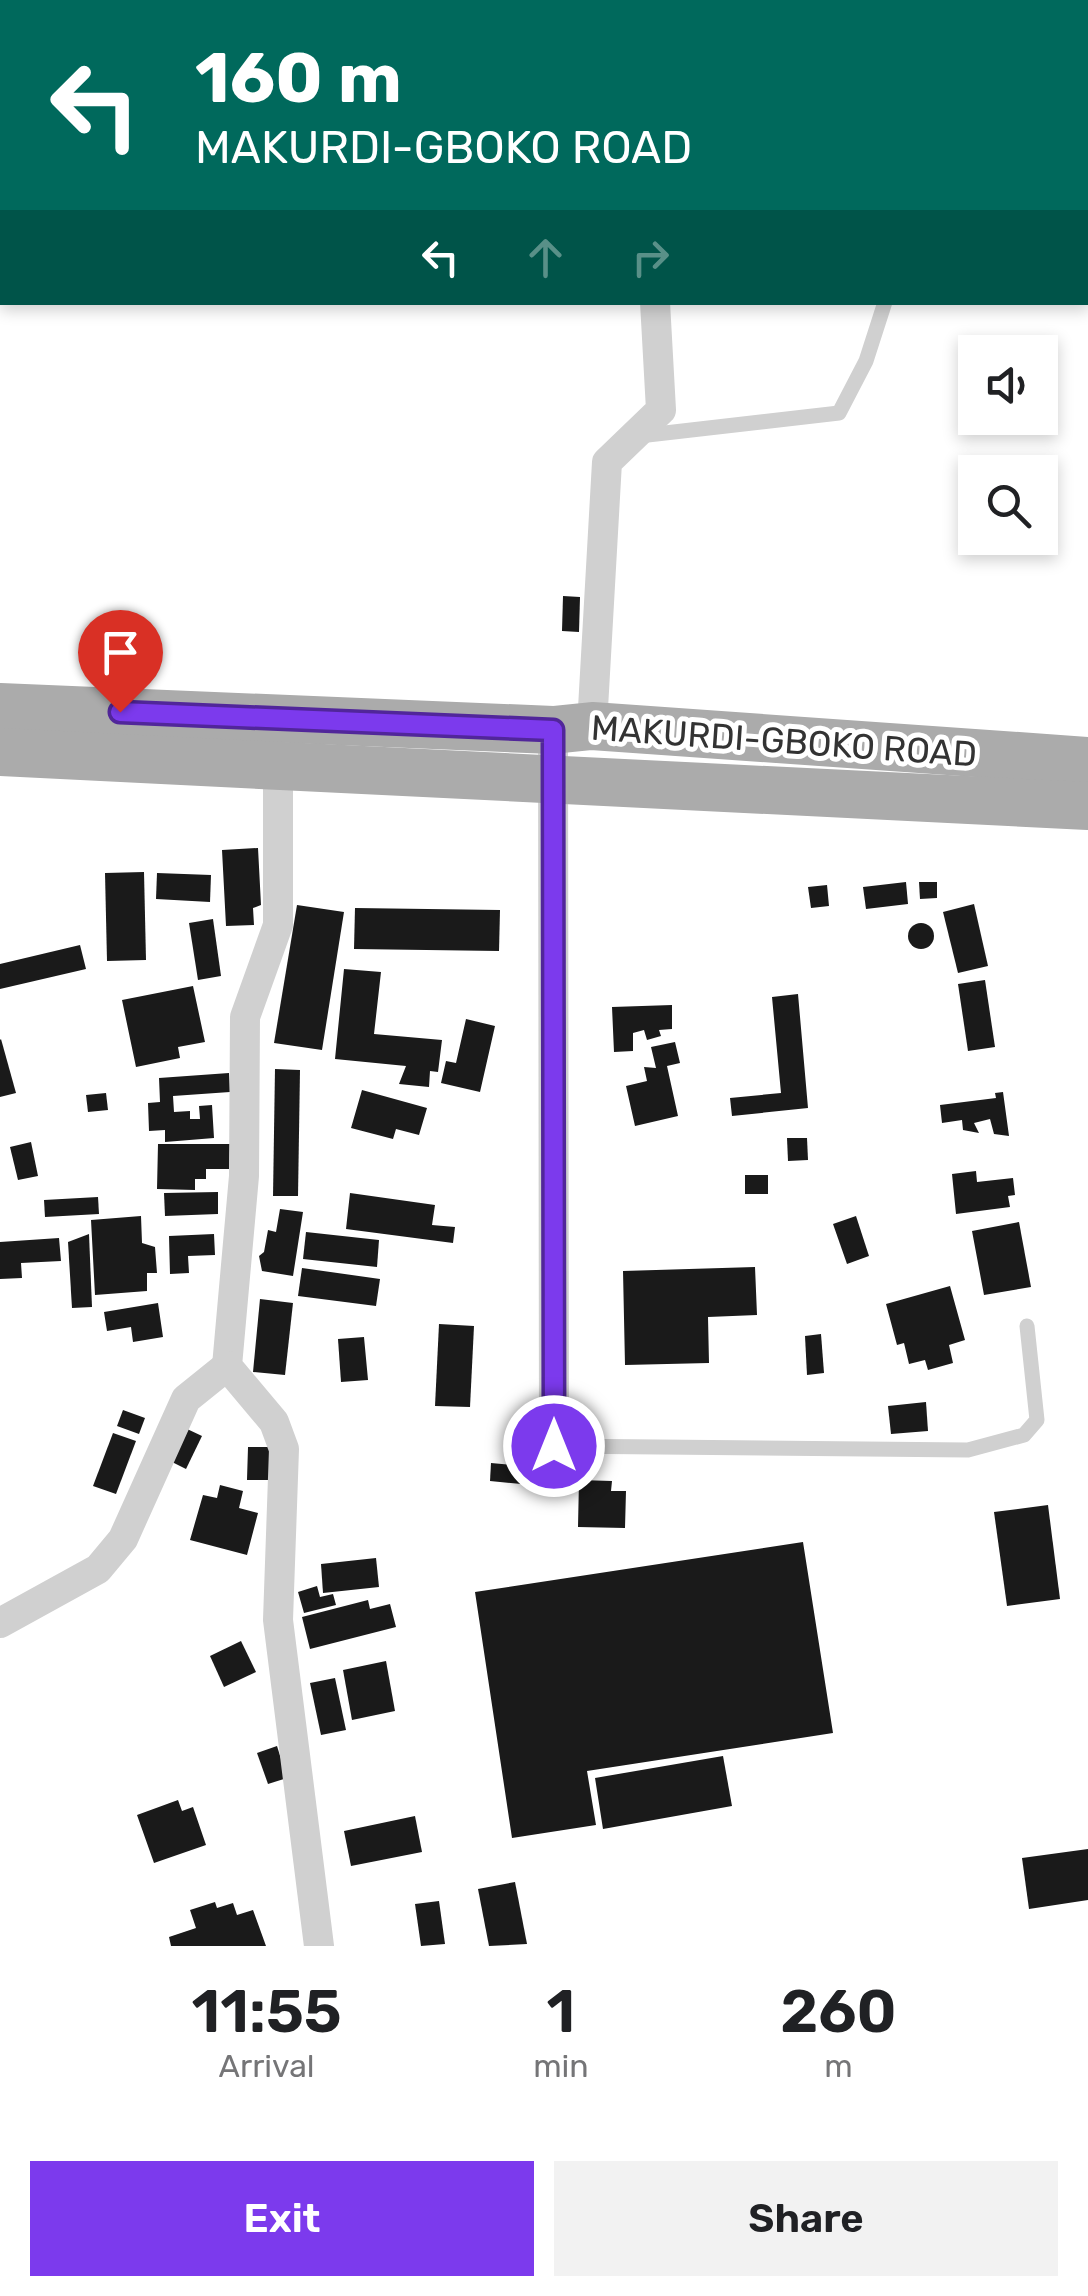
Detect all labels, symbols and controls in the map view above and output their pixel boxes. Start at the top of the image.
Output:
text: 160 m [195,37,402,120]
icon: left [30,40,160,170]
text: MAKURDI-GBOKO ROAD [195,121,692,174]
icon: left [413,230,468,285]
icon: ahead [518,230,573,285]
icon: right [623,230,678,285]
map controls [958,335,1058,555]
button: sound [958,335,1058,435]
button: search [958,455,1058,555]
pin [78,610,163,713]
icon: arrive [93,625,148,680]
street label: MAKURDI-GBOKO ROAD [590,707,978,775]
position arrow [502,1394,606,1498]
text: 11:55 [191,1976,342,2047]
text: 1 [547,1976,575,2047]
text: 260 [780,1976,897,2047]
text: Arrival [219,2047,315,2085]
text: min [533,2047,589,2085]
text: m [824,2047,853,2085]
button: Exit [30,2161,534,2276]
button: Share [554,2161,1058,2276]

